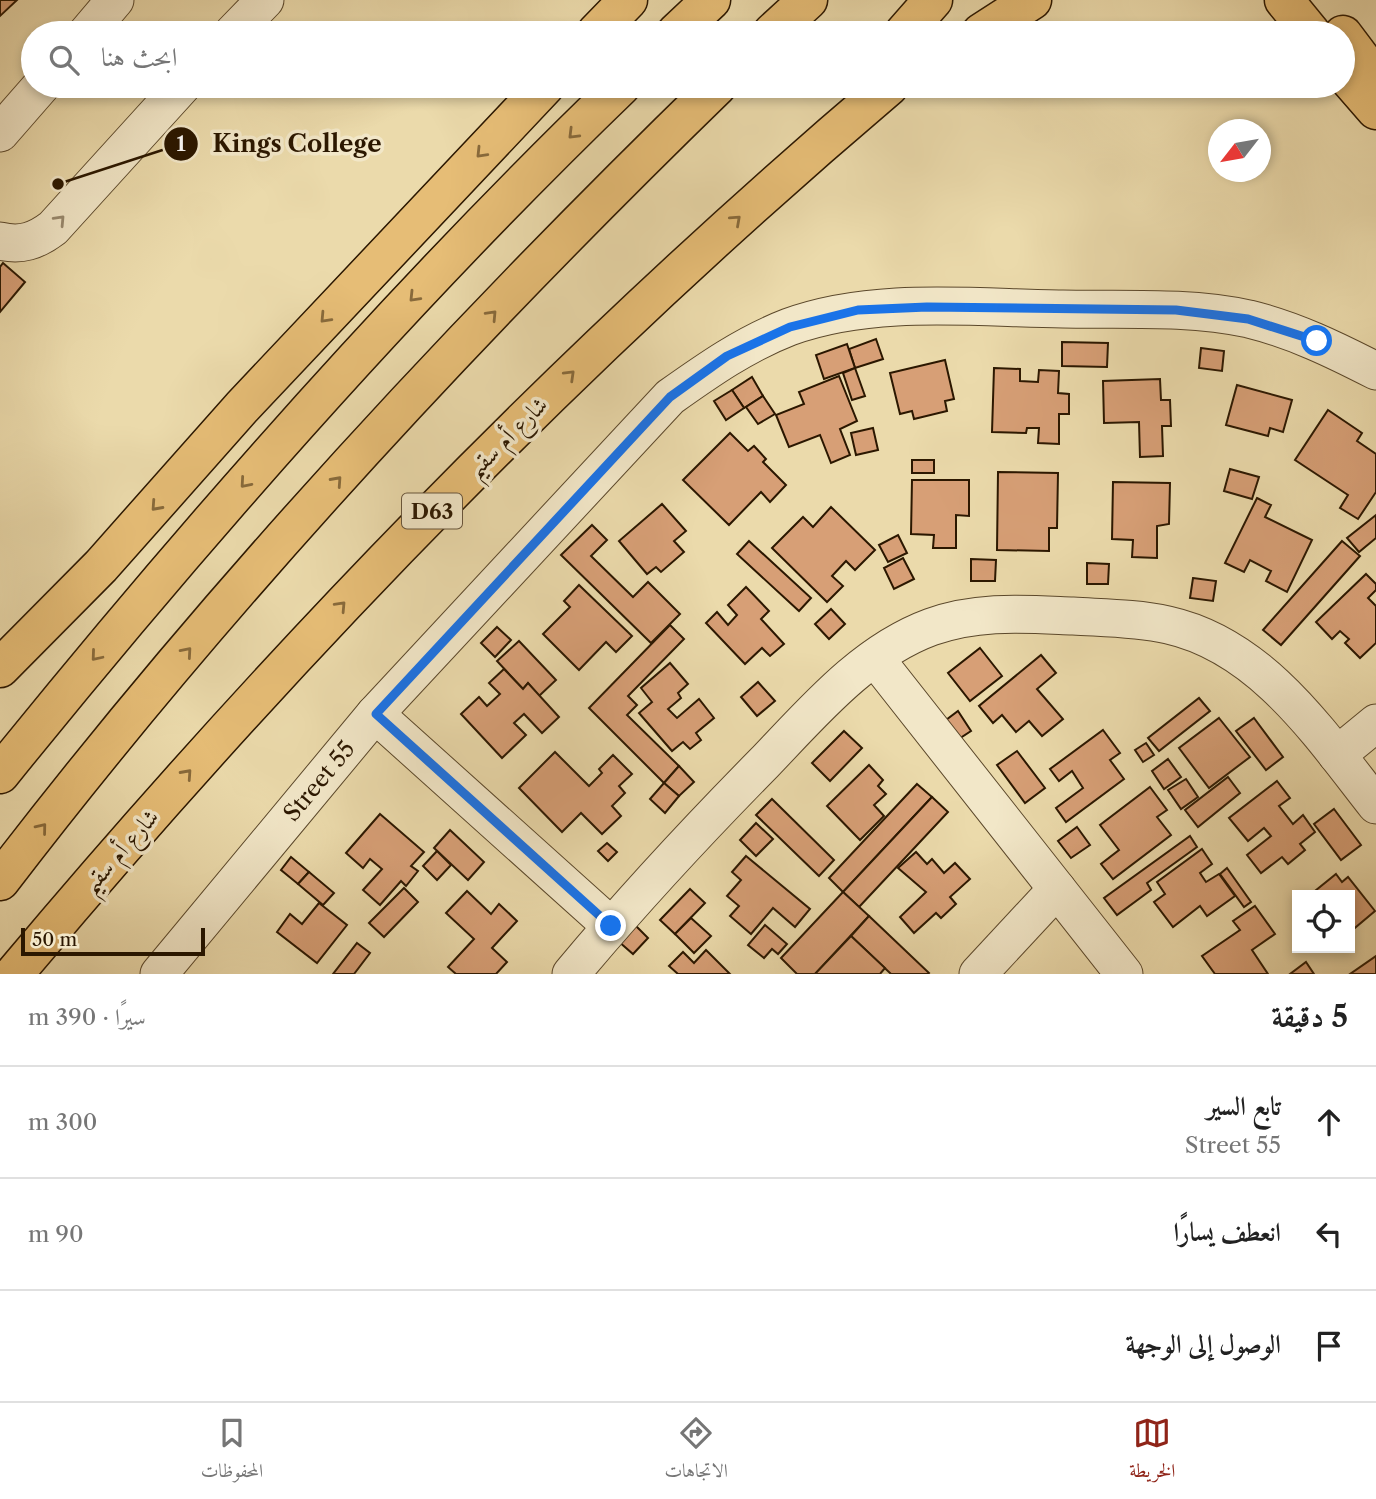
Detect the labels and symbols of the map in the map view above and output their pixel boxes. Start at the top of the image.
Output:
north arrow [1208,119,1271,182]
callout: Kings College [163,122,395,167]
one-way arrow [568,125,581,138]
text: Kings College [213,129,381,158]
text: 1 [176,131,186,156]
one-way arrow [476,145,489,158]
one-way arrow [52,215,64,228]
one-way arrow [728,216,741,228]
one-way arrow [410,289,423,302]
one-way arrow [320,310,333,323]
one-way arrow [484,310,496,323]
route start [1301,325,1332,356]
one-way arrow [561,370,574,383]
street label: شارع أم سقيم [459,389,560,490]
one-way arrow [241,475,253,488]
one-way arrow [329,477,342,490]
road number: D63 [402,494,462,528]
one-way arrow [152,498,164,511]
one-way arrow [332,601,345,614]
one-way arrow [92,647,104,660]
one-way arrow [179,647,191,660]
street label: Street 55 [277,735,361,827]
one-way arrow [179,770,192,783]
street label: شارع أم سقيم [74,802,171,905]
one-way arrow [34,823,47,835]
route end [595,910,626,941]
scale bar [21,925,205,957]

